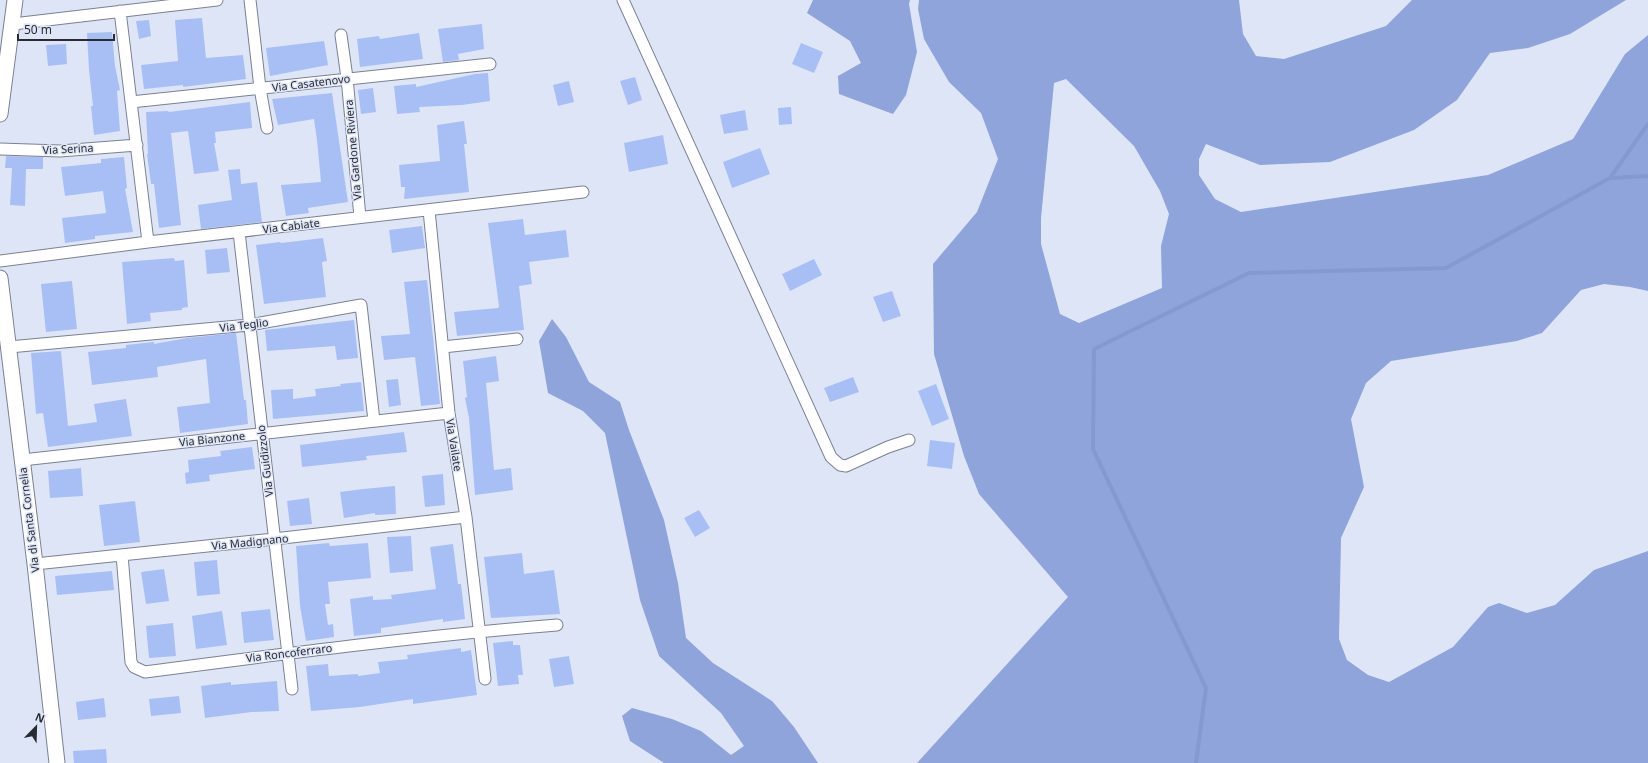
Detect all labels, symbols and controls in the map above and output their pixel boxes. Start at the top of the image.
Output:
scale bar [18,16,114,42]
text: 50 m [24,21,52,38]
street label: Via Casatenovo [271,70,351,95]
street label: Via Gardone Riviera [341,99,364,201]
street label: Via Serina [42,140,94,157]
street label: Via Cabiate [261,215,320,236]
street label: Via Teglio [219,314,270,335]
street label: Via Vailate [443,418,466,472]
street label: Via Guidizzolo [253,424,276,498]
street label: Via Bianzone [178,428,246,449]
street label: Via di Santa Cornelia [15,467,42,574]
street label: Via Madignano [211,530,290,553]
street label: Via Roncoferraro [245,640,333,665]
north arrow [16,707,56,747]
text: N [33,709,47,726]

